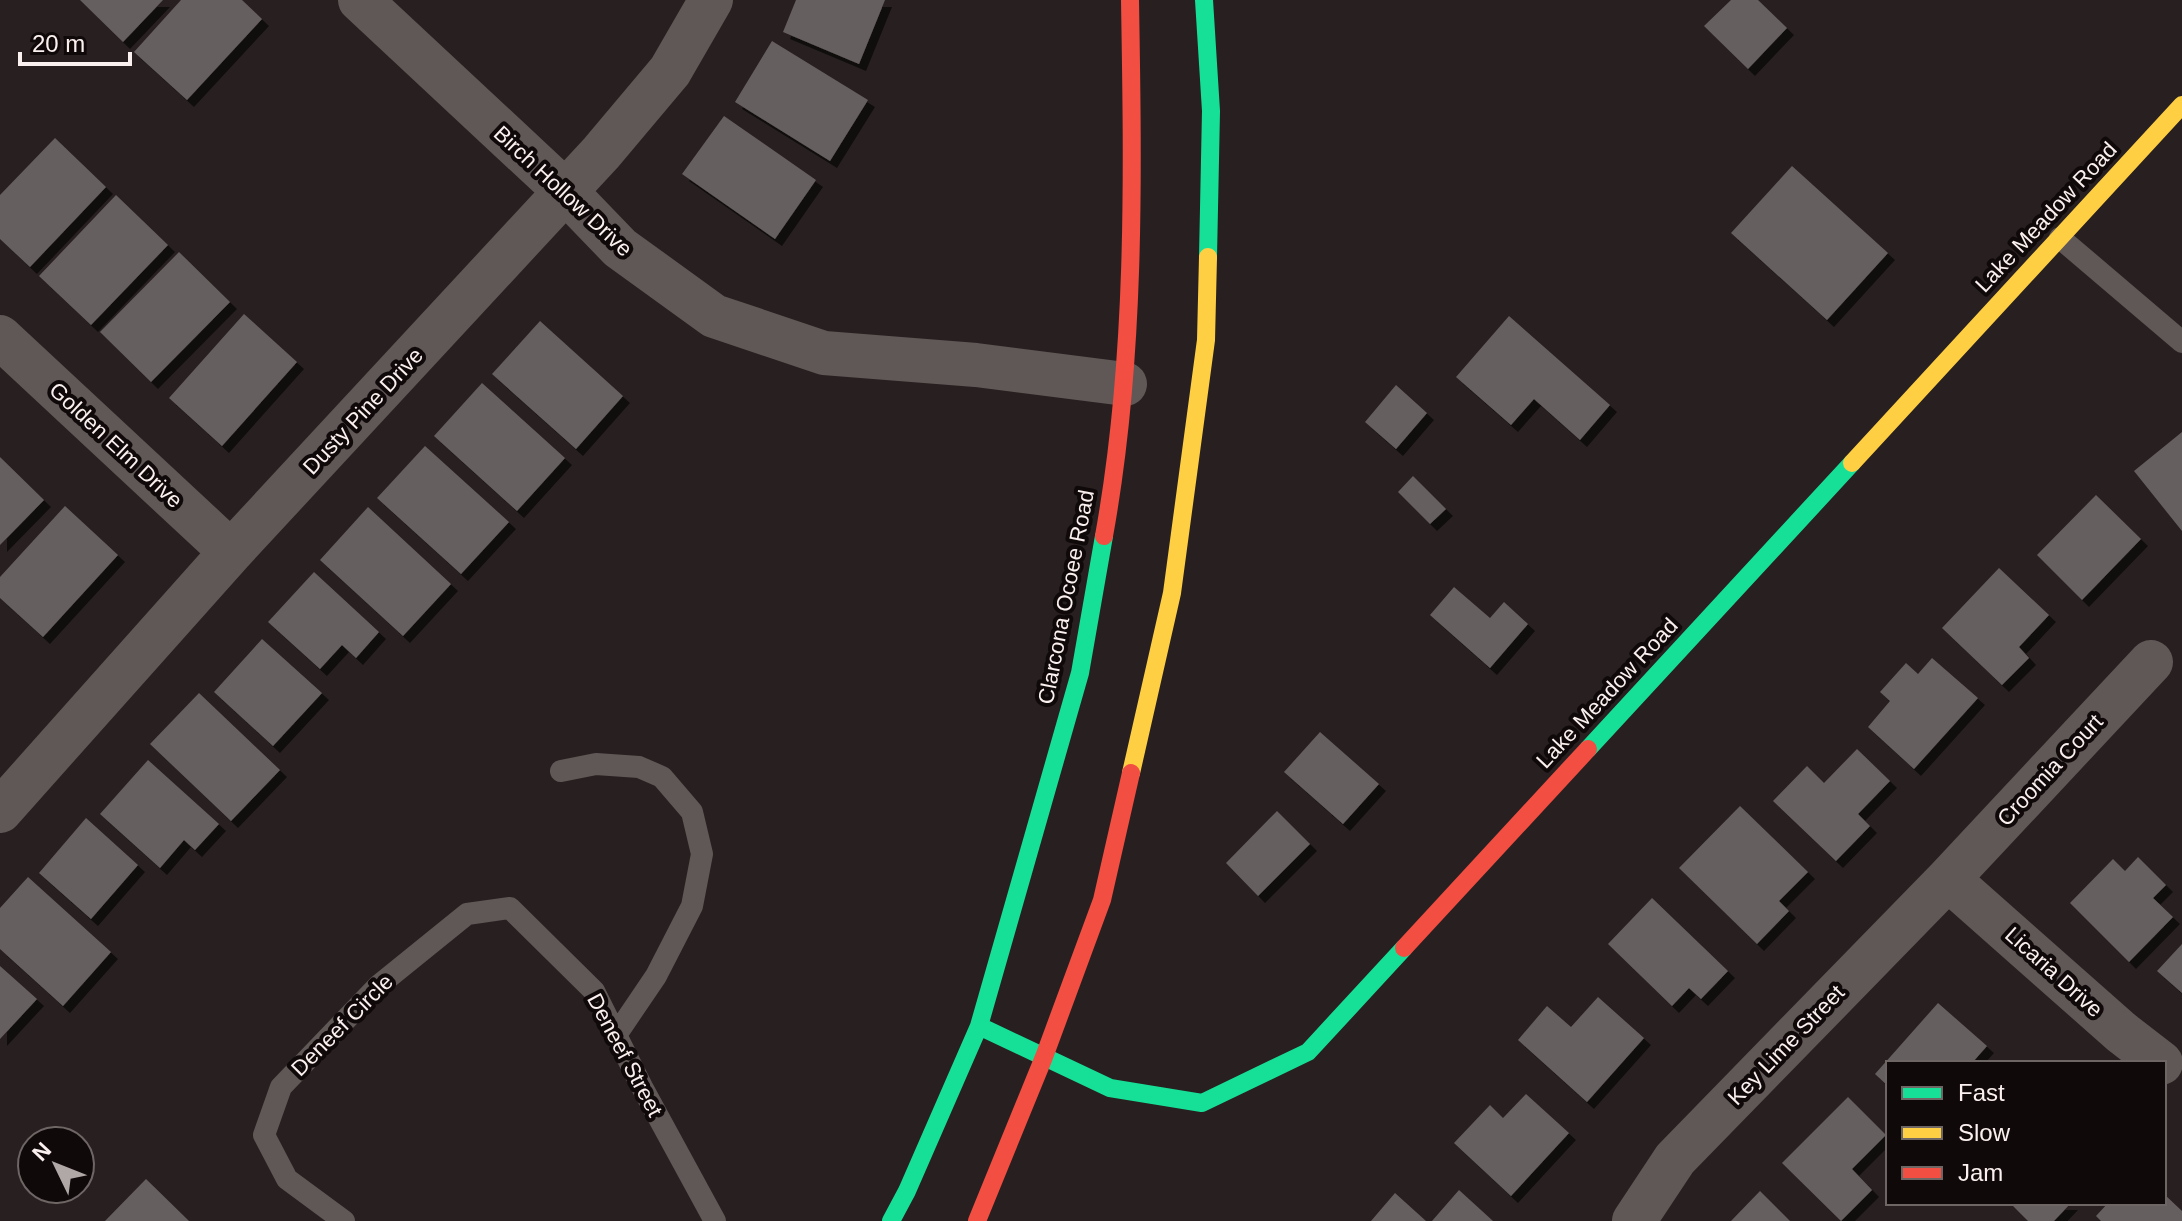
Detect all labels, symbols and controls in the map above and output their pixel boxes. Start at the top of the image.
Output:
scale bar [20,16,130,66]
text: 20 m [32,30,85,57]
street label: Birch Hollow Drive [489,121,637,261]
street label: Lake Meadow Road [1970,137,2122,297]
street label: Dusty Pine Drive [298,343,428,479]
street label: Golden Elm Drive [44,377,188,513]
street label: Clarcona Ocoee Road [1033,488,1099,706]
street label: Lake Meadow Road [1531,613,1683,773]
street label: Croomia Court [1992,709,2108,831]
street label: Licaria Drive [2000,922,2108,1022]
street label: Deneef Circle [286,969,398,1081]
street label: Key Lime Street [1723,980,1849,1110]
street label: Deneef Street [582,989,668,1121]
legend [1886,1061,2166,1205]
text: Fast [1958,1079,2005,1106]
text: Slow [1958,1119,2011,1146]
north arrow [16,1125,96,1205]
text: N [27,1137,56,1166]
text: Jam [1958,1159,2003,1186]

